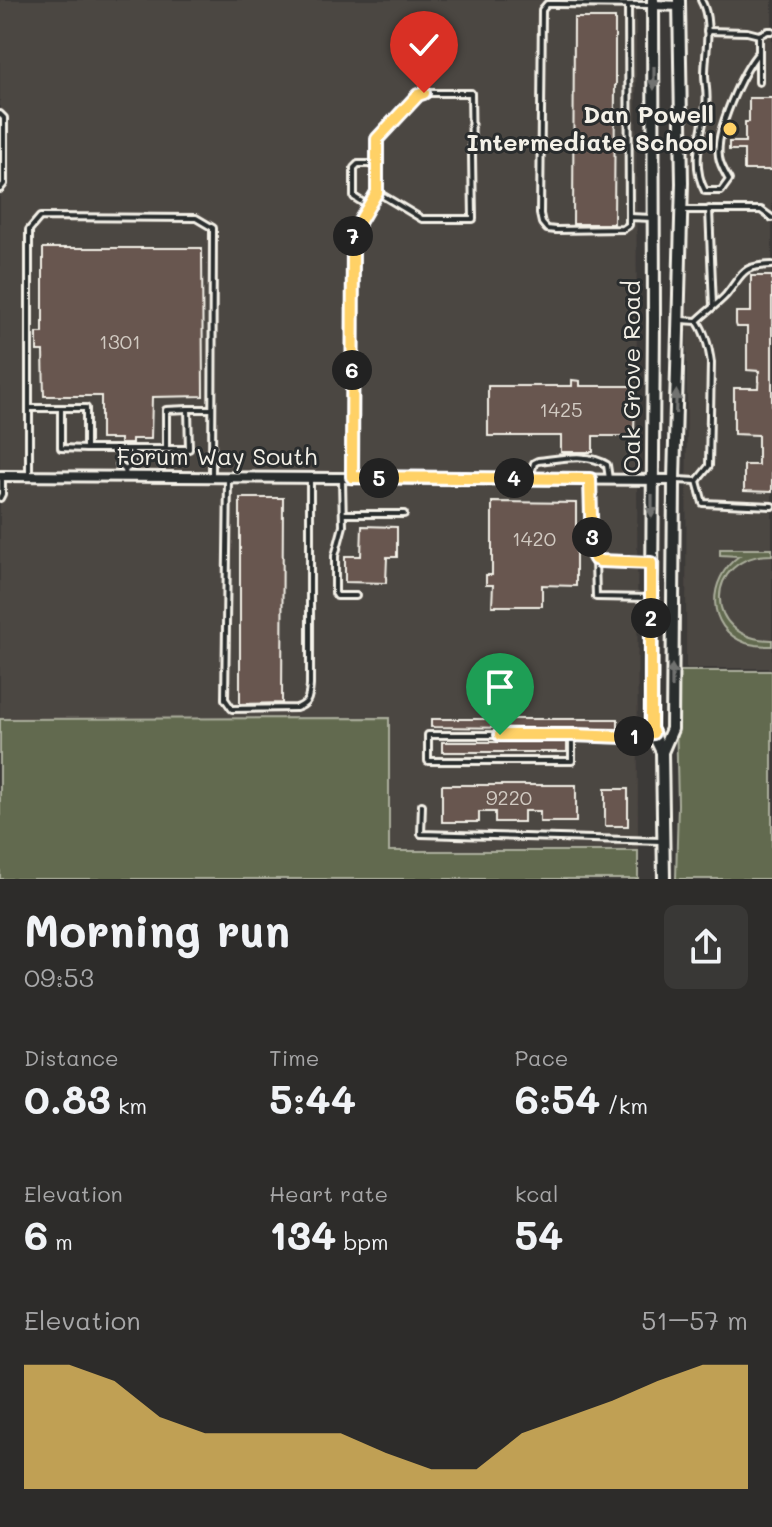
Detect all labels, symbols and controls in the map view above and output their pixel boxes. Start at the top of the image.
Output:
pin [390,11,458,93]
icon: check [402,23,446,67]
one-way arrow [648,66,660,91]
place label: Dan Powell Intermediate School [467,98,714,157]
marker: Dan Powell Intermediate School [721,120,739,138]
pin: 7 [333,216,373,256]
text: 7 [347,221,359,250]
street label: Oak Grove Road [615,280,646,474]
house number: 1301 [99,328,141,354]
pin: 6 [332,350,372,390]
text: 6 [345,355,359,384]
one-way arrow [670,389,683,414]
house number: 1425 [539,396,583,422]
street label: Forum Way South [117,440,317,471]
pin: 5 [359,458,399,498]
pin: 4 [494,458,534,498]
text: 5 [373,463,385,492]
text: 4 [507,463,521,492]
one-way arrow [646,494,658,519]
pin: 3 [572,517,612,557]
text: 3 [585,522,599,551]
house number: 1420 [512,525,556,551]
pin: 2 [631,598,671,638]
text: 2 [645,603,657,632]
pin [466,653,534,735]
one-way arrow [666,663,679,688]
icon: arrive [478,665,522,709]
pin: 1 [614,716,654,756]
text: 1 [629,721,639,750]
house number: 9220 [486,784,532,810]
text: Morning run [24,901,290,958]
button: share [664,905,748,989]
text: 09:53 [24,960,94,994]
text: Distance [24,1043,119,1072]
text: Time [269,1043,319,1072]
text: Pace [515,1043,568,1072]
text: 0.83 [24,1072,111,1124]
text: 5:44 [269,1072,356,1124]
text: 6:54 [515,1072,600,1124]
text: km [111,1091,147,1120]
text: /km [600,1091,648,1120]
text: Elevation [24,1179,123,1208]
text: Heart rate [269,1179,388,1208]
text: kcal [515,1179,559,1208]
text: 6 [24,1208,48,1260]
text: 134 [269,1208,336,1260]
text: 54 [515,1208,563,1260]
text: m [48,1227,73,1256]
text: bpm [336,1227,389,1256]
text: Elevation [24,1303,141,1337]
text: 51–57 m [641,1303,748,1337]

